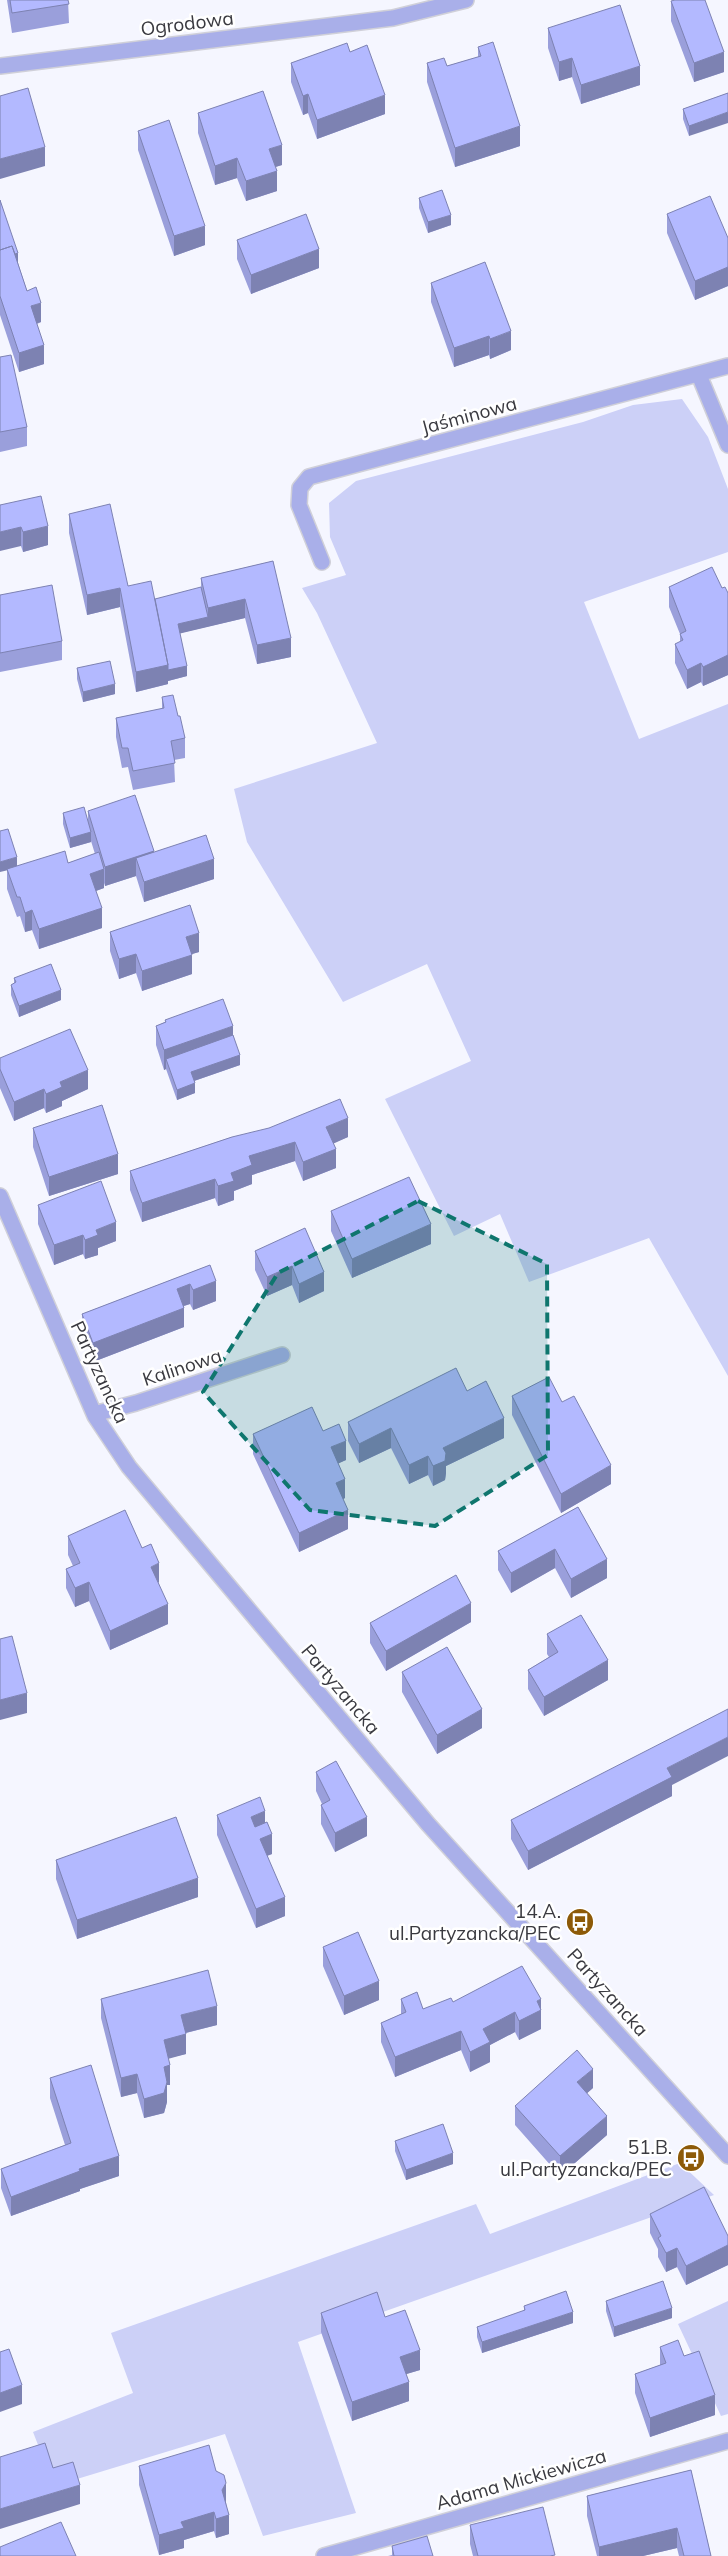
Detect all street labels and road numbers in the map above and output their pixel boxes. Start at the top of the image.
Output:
street label: Ogrodowa [139,5,235,41]
street label: Jaśminowa [419,391,519,439]
street label: Partyzancka [66,1317,134,1427]
street label: Kalinowa [139,1343,225,1391]
street label: Partyzancka [296,1639,386,1739]
street label: Partyzancka [562,1943,654,2041]
street label: Adama Mickiewicza [433,2443,609,2515]

